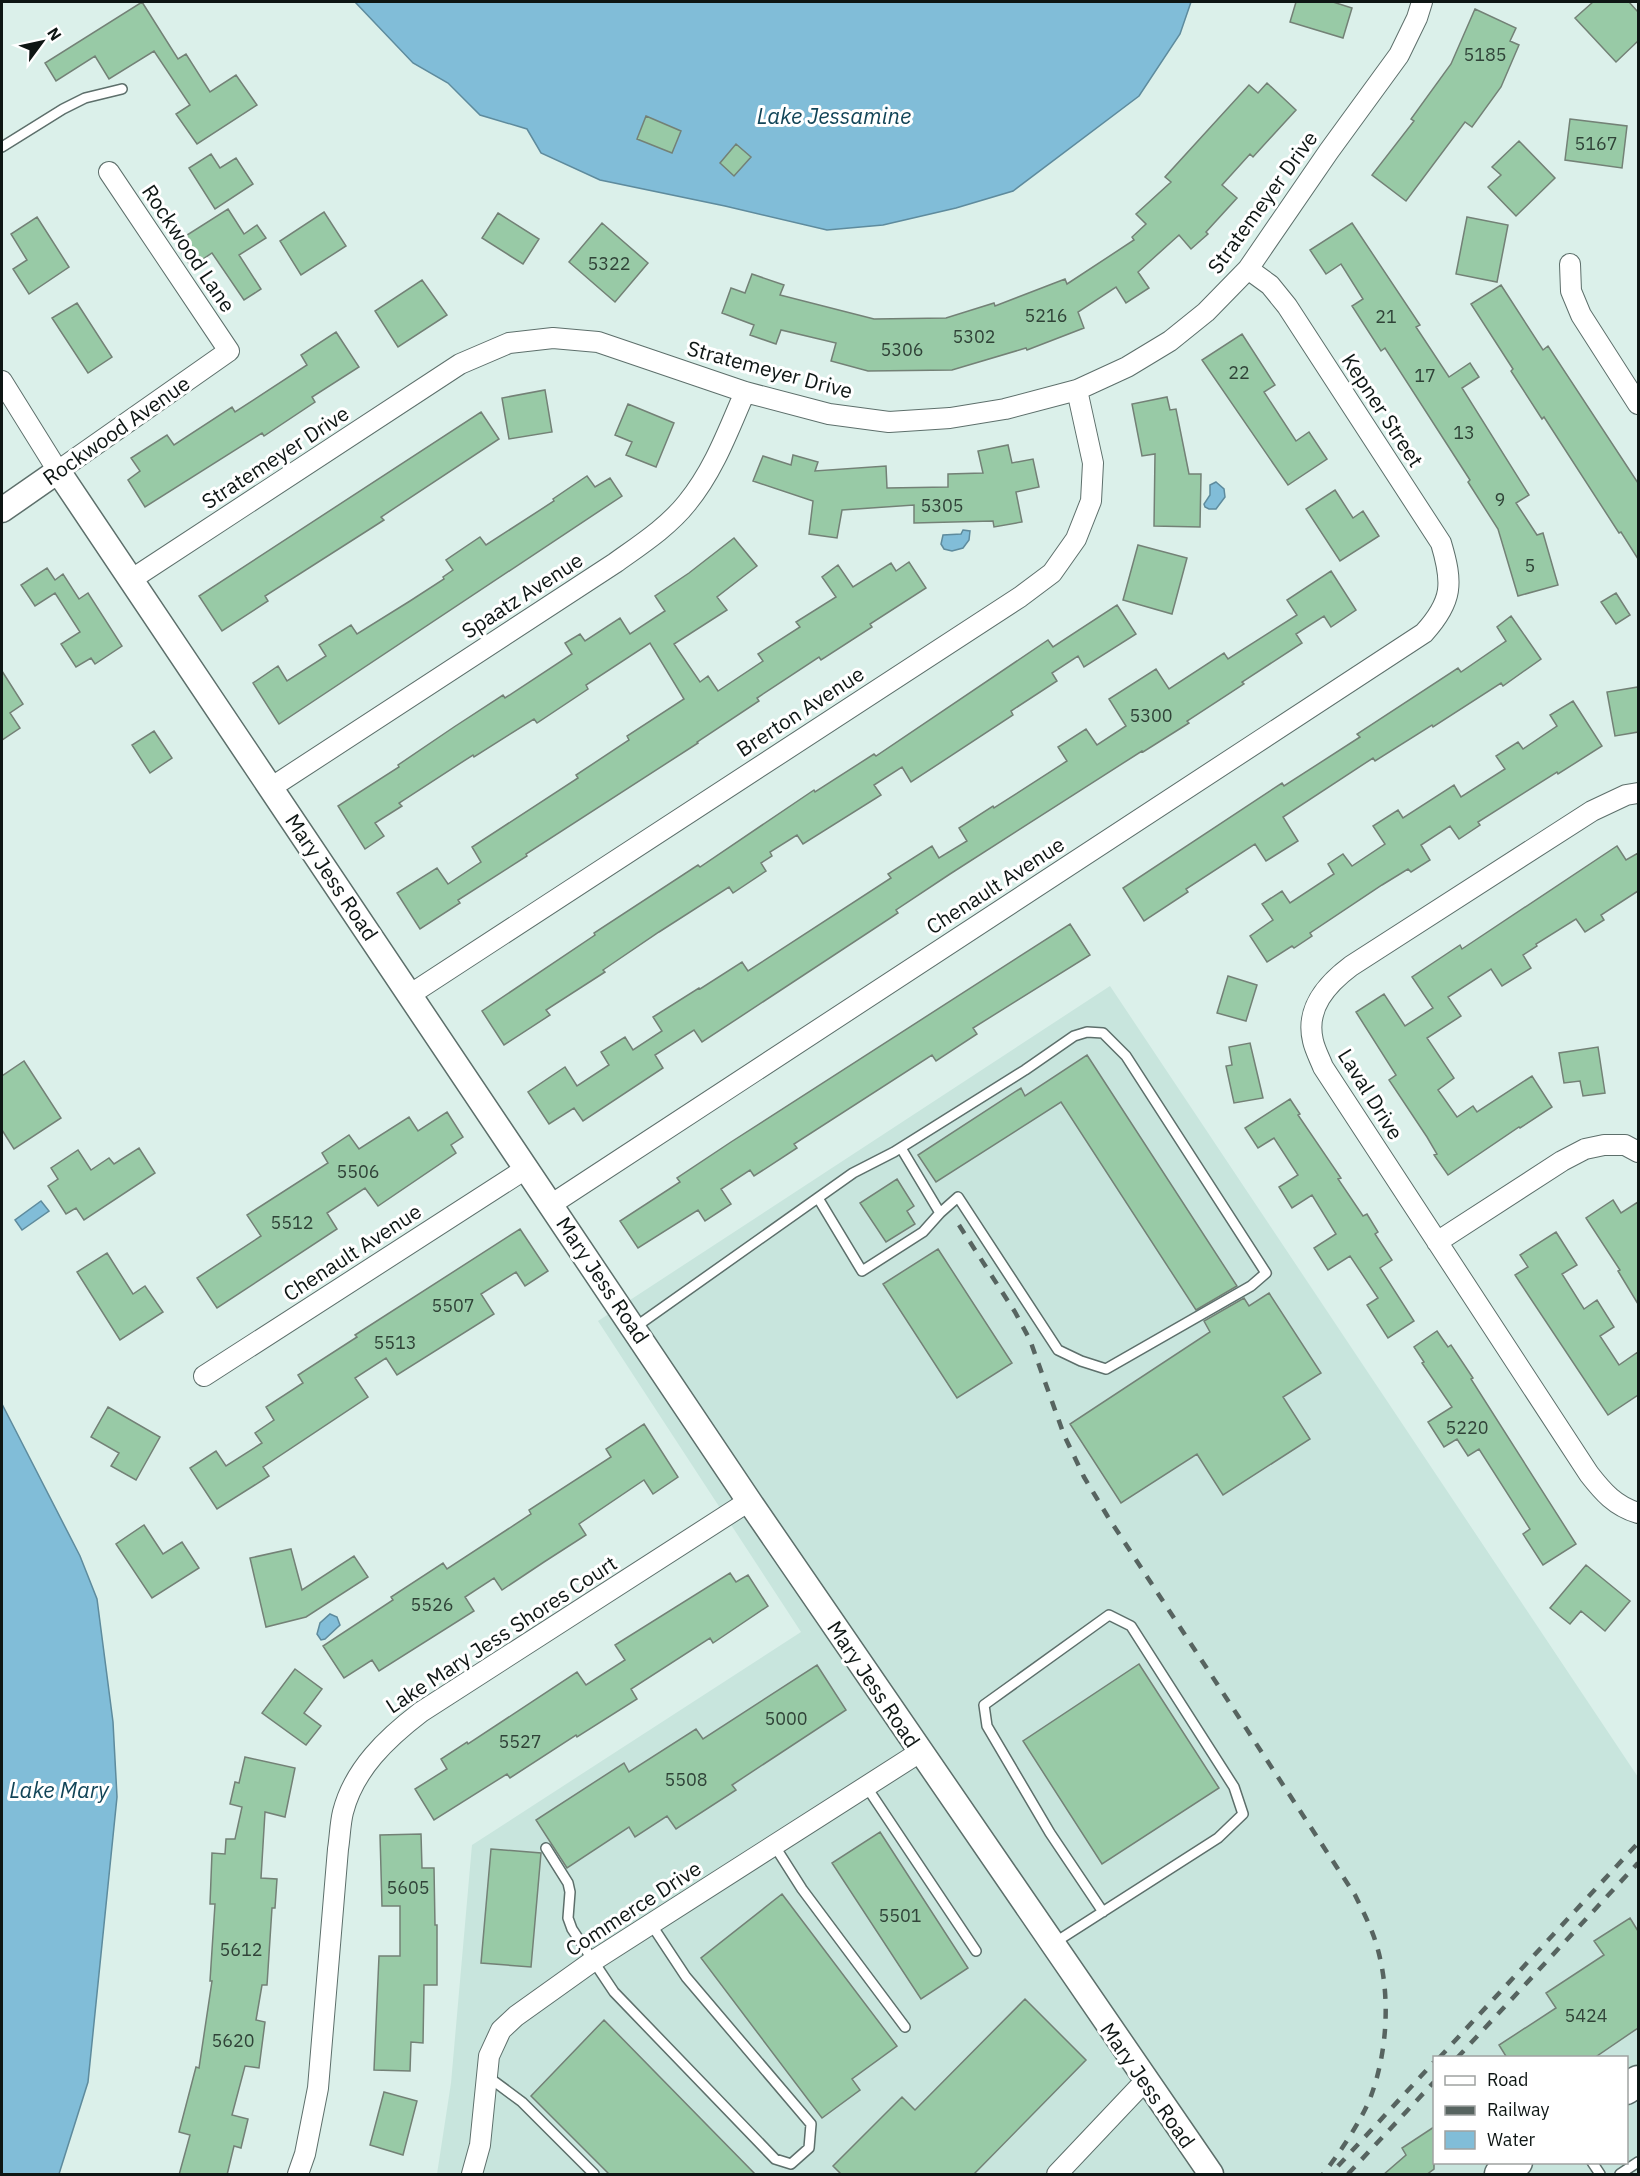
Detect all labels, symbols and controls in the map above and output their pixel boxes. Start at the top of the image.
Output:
north arrow [12,12,72,72]
text: N [43,24,66,44]
house number: 5185 [1463,43,1507,66]
water label: Lake Jessamine [757,101,911,130]
street label: Stratemeyer Drive [1201,125,1323,279]
house number: 5167 [1574,132,1618,155]
street label: Rockwood Lane [136,179,242,317]
house number: 5322 [587,252,631,275]
house number: 5216 [1024,304,1068,327]
house number: 21 [1375,305,1397,328]
house number: 5302 [952,325,996,348]
street label: Stratemeyer Drive [684,333,856,405]
house number: 5306 [880,338,924,361]
street label: Kepner Street [1336,348,1430,472]
house number: 22 [1228,361,1250,384]
house number: 17 [1414,364,1436,387]
street label: Rockwood Avenue [37,369,195,491]
street label: Stratemeyer Drive [196,399,354,515]
house number: 13 [1453,421,1475,444]
house number: 9 [1495,488,1505,511]
house number: 5305 [920,494,964,517]
street label: Spaatz Avenue [456,545,588,645]
house number: 5 [1525,554,1535,577]
street label: Brerton Avenue [731,659,869,763]
house number: 5300 [1129,704,1173,727]
street label: Mary Jess Road [279,808,385,946]
street label: Chenault Avenue [920,830,1070,940]
street label: Laval Drive [1332,1043,1410,1145]
house number: 5506 [336,1160,380,1183]
street label: Chenault Avenue [277,1197,427,1307]
house number: 5512 [270,1211,314,1234]
street label: Mary Jess Road [550,1211,656,1349]
house number: 5507 [431,1294,475,1317]
house number: 5513 [373,1331,417,1354]
house number: 5220 [1445,1416,1489,1439]
street label: Lake Mary Jess Shores Court [380,1549,622,1719]
house number: 5526 [410,1593,454,1616]
street label: Mary Jess Road [821,1615,927,1753]
house number: 5000 [764,1707,808,1730]
house number: 5527 [498,1730,542,1753]
house number: 5508 [664,1768,708,1791]
water label: Lake Mary [9,1775,110,1804]
street label: Commerce Drive [560,1854,706,1962]
house number: 5605 [386,1876,430,1899]
house number: 5501 [878,1904,922,1927]
house number: 5612 [219,1938,263,1961]
house number: 5424 [1564,2004,1608,2027]
street label: Mary Jess Road [1094,2017,1202,2153]
house number: 5620 [211,2029,255,2052]
legend [1433,2056,1628,2164]
text: Road [1487,2068,1528,2091]
text: Railway [1487,2098,1549,2121]
text: Water [1487,2128,1536,2151]

